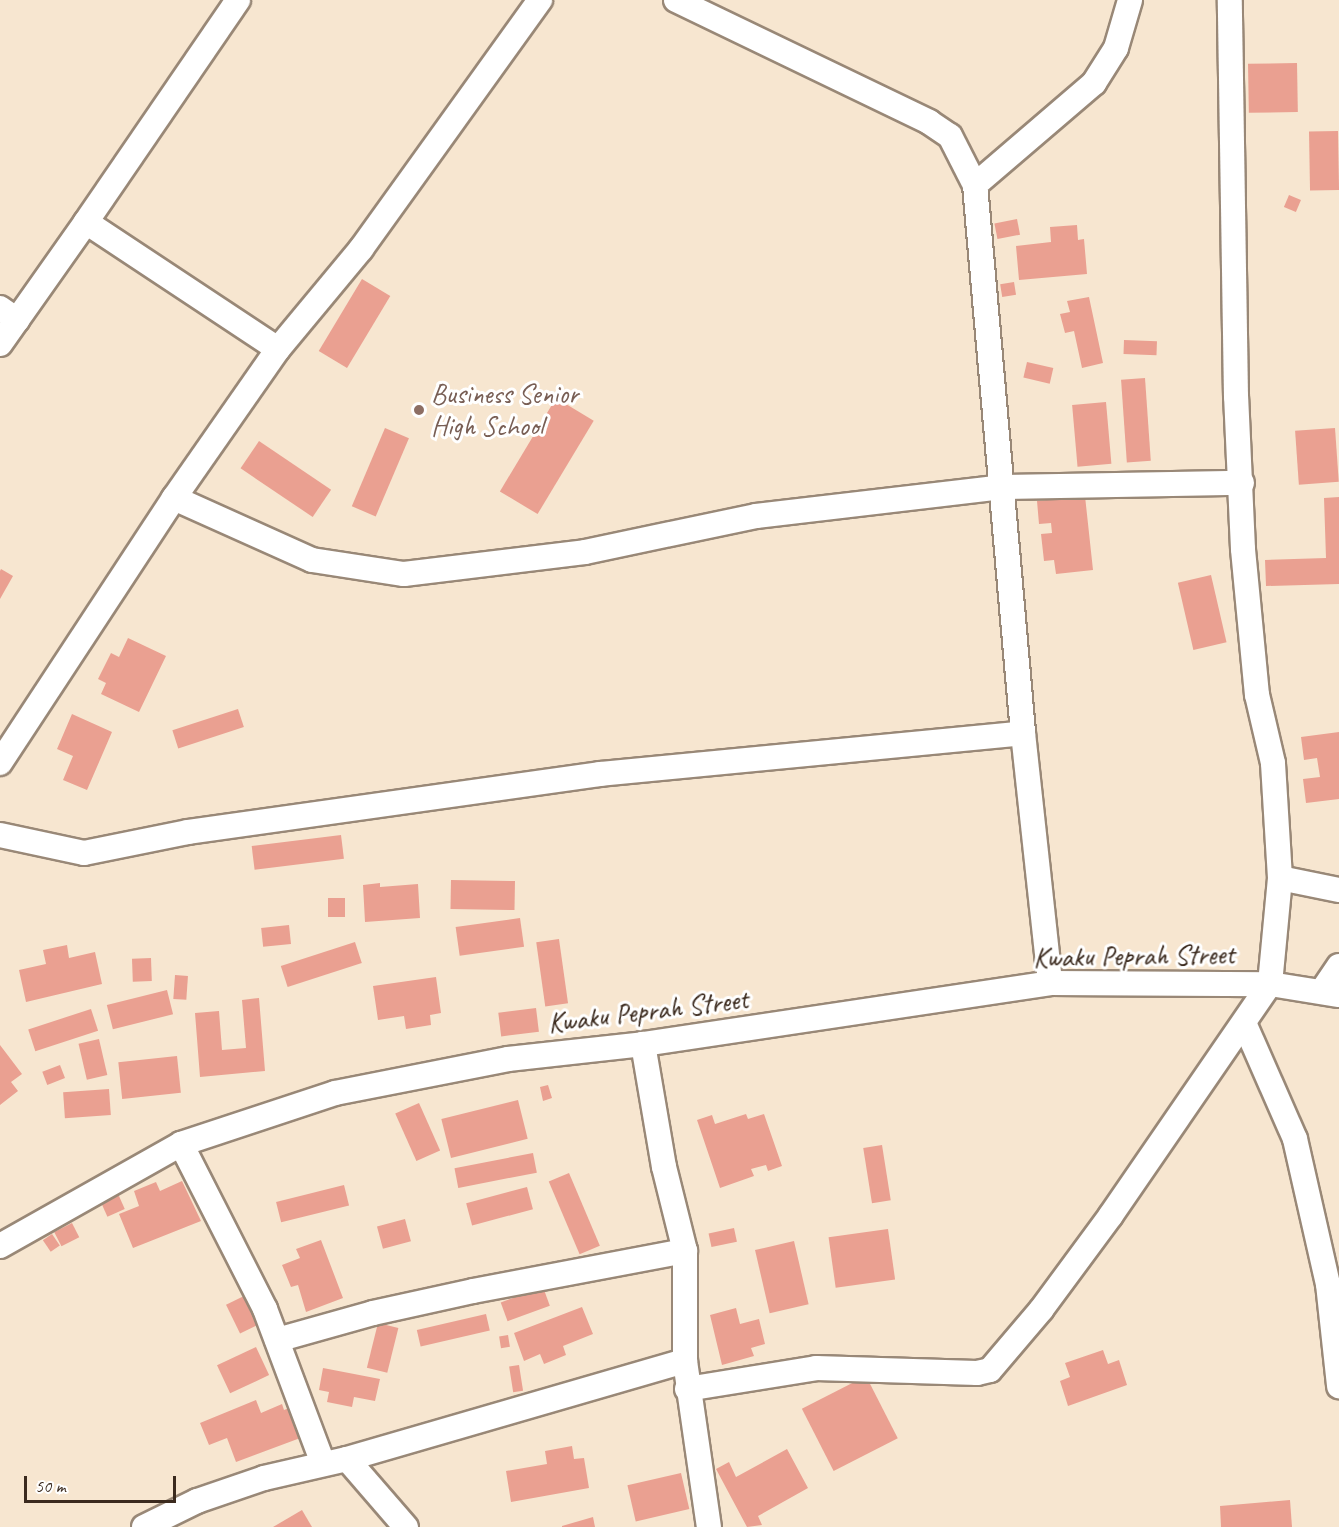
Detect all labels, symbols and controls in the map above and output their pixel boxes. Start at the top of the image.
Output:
place label: Business Senior High School [431,377,578,443]
marker: Business Senior High School [412,403,426,417]
street label: Kwaku Peprah Street [1033,937,1235,975]
street label: Kwaku Peprah Street [546,982,750,1040]
scale bar [27,1464,178,1502]
text: 50 m [35,1475,66,1497]

